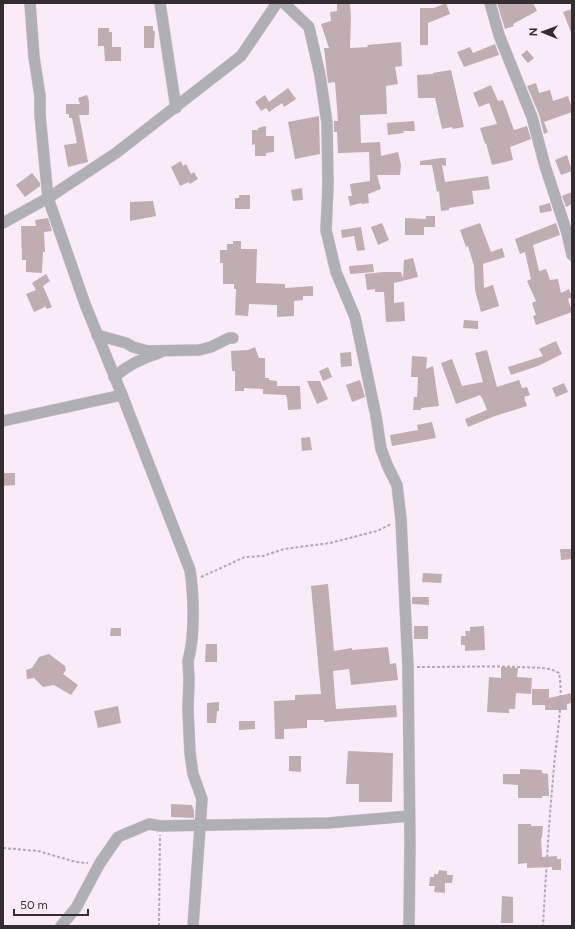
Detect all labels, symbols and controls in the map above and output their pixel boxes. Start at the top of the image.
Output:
north arrow [523,12,563,52]
text: N [527,27,540,36]
scale bar [14,891,88,917]
text: 50 m [20,898,48,912]

